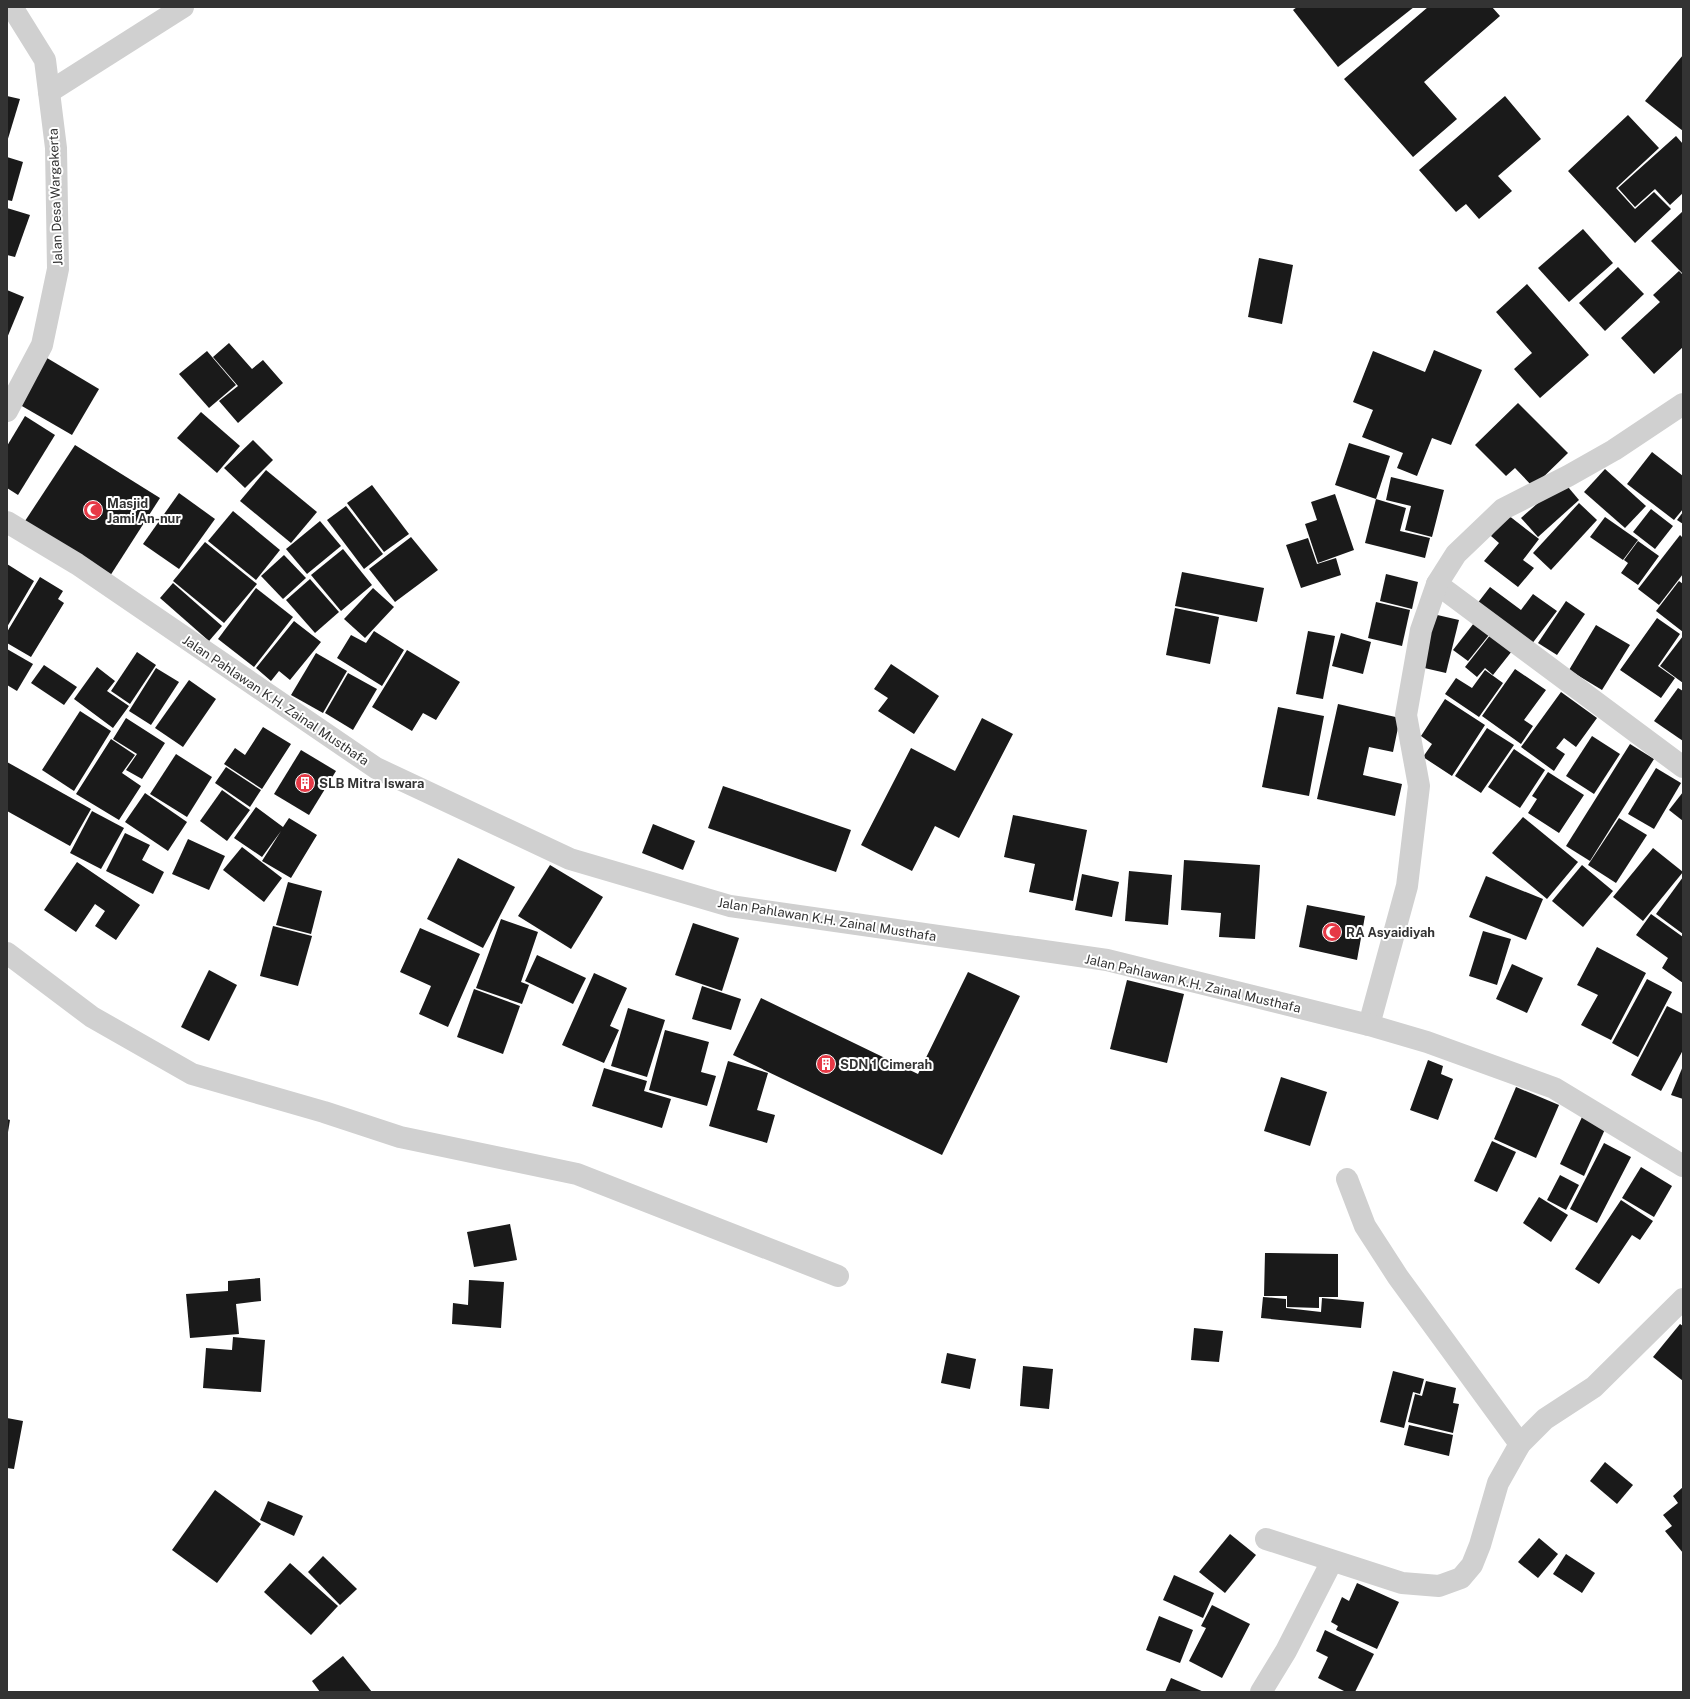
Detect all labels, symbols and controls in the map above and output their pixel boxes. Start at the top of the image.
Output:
street label: Jalan Desa Wargakerta [46,128,65,266]
place label: Masjid Jami An-nur [107,496,181,526]
mosque icon: Masjid Jami An-nur [82,499,104,521]
street label: Jalan Pahlawan K.H. Zainal Musthafa [180,632,372,768]
building icon: SLB Mitra Iswara [294,772,316,794]
place label: SLB Mitra Iswara [319,776,424,791]
street label: Jalan Pahlawan K.H. Zainal Musthafa [716,895,937,944]
mosque icon: RA Asyaidiyah [1321,921,1343,943]
place label: RA Asyaidiyah [1346,925,1435,940]
street label: Jalan Pahlawan K.H. Zainal Musthafa [1083,951,1302,1016]
building icon: SDN 1 Cimerah [815,1053,837,1075]
place label: SDN 1 Cimerah [840,1057,932,1072]

